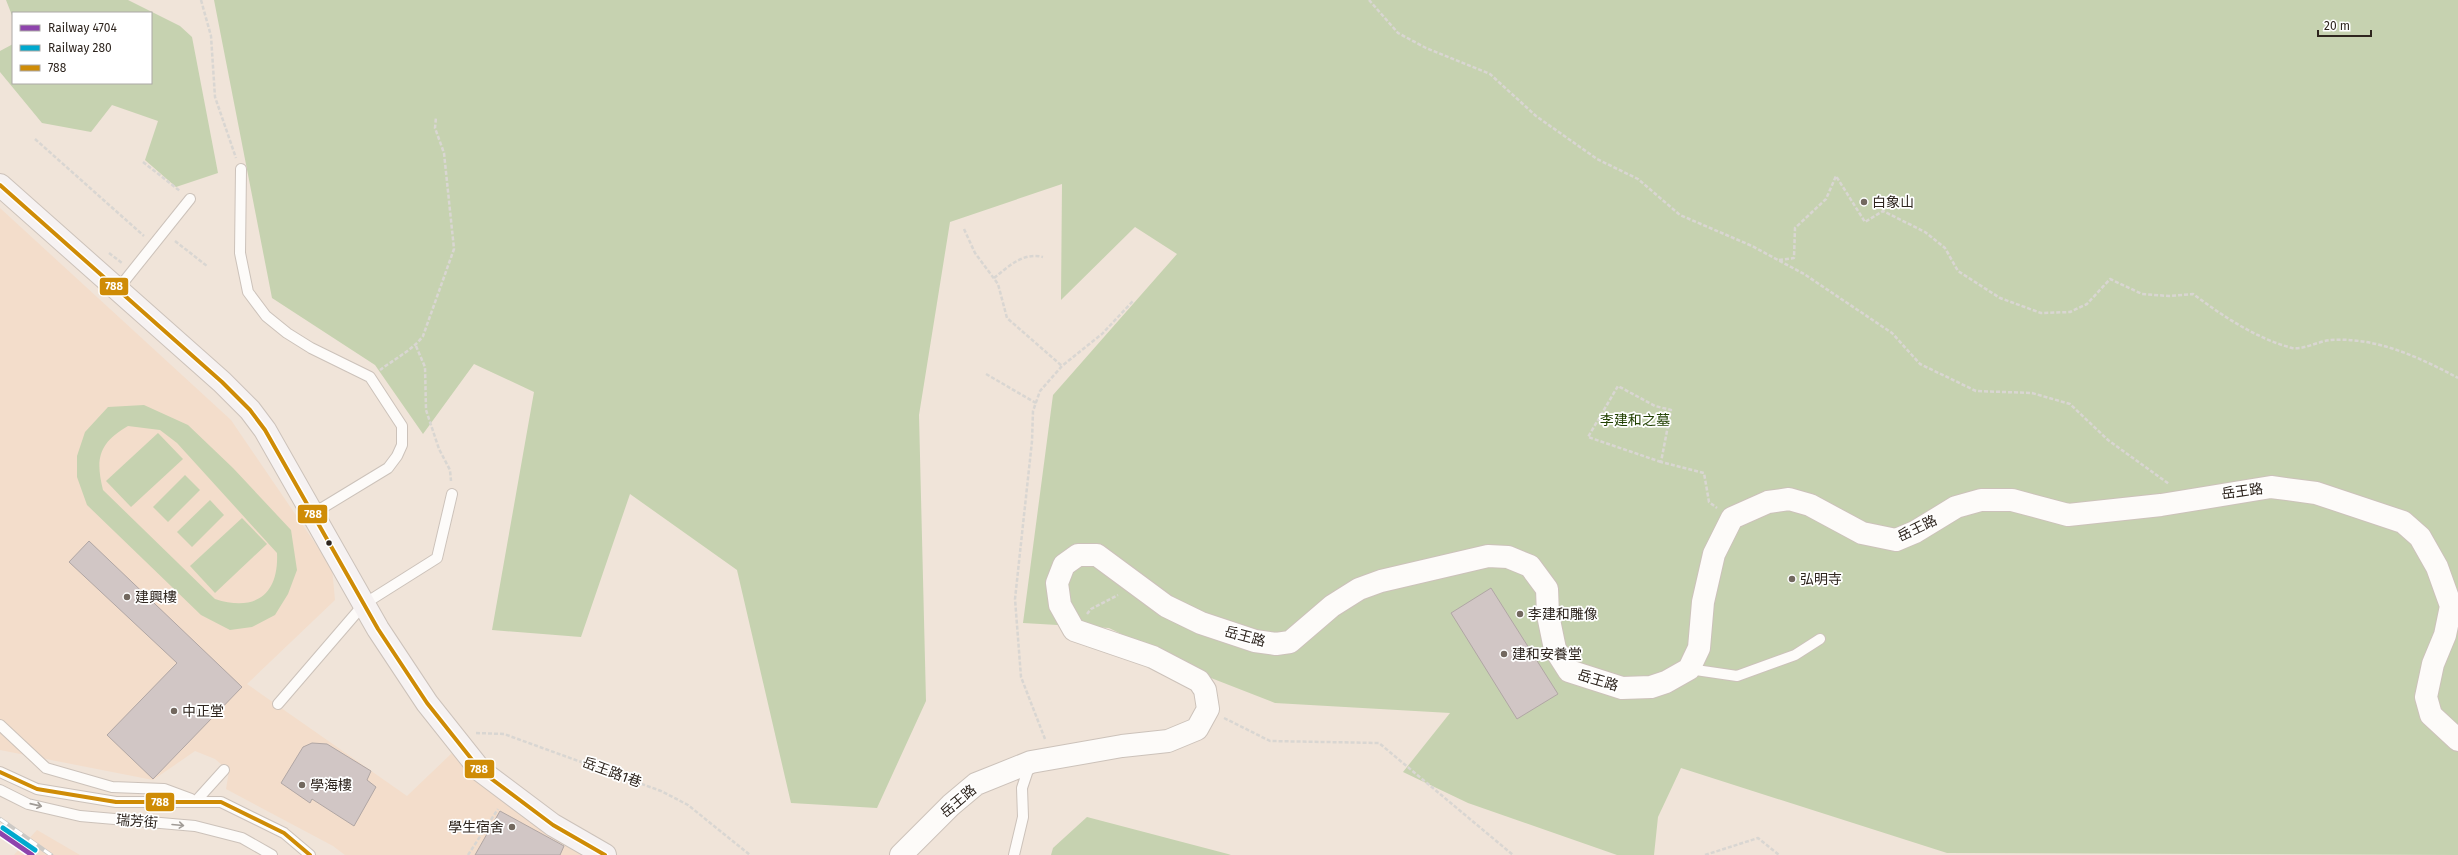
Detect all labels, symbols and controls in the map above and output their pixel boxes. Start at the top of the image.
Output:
legend [12,12,152,84]
scale bar [2318,12,2371,38]
text: 20 m [2324,19,2350,33]
text: Railway 4704 [48,21,117,35]
text: Railway 280 [48,41,112,55]
text: 788 [48,61,67,75]
place label: 白象山 [1872,194,1914,211]
marker: 白象山 [1859,197,1869,207]
line badge: 788 [99,277,129,296]
text: 788 [105,280,123,293]
park label: 李建和之墓 [1600,412,1670,429]
street label: 岳王路 [2220,480,2264,503]
line badge: 788 [297,504,328,524]
text: 788 [304,508,322,521]
street label: 岳王路 [1895,512,1940,545]
unlabelled marker [324,538,334,548]
place label: 弘明寺 [1800,571,1842,588]
marker: 弘明寺 [1787,574,1797,584]
place label: 建興樓 [135,589,177,606]
marker: 建興樓 [122,592,132,602]
place label: 李建和雕像 [1528,606,1598,623]
marker: 李建和雕像 [1515,609,1525,619]
street label: 岳王路 [1222,623,1267,650]
place label: 建和安養堂 [1512,646,1582,663]
marker: 建和安養堂 [1499,649,1509,659]
street label: 岳王路 [1575,666,1620,695]
place label: 中正堂 [182,703,224,720]
marker: 中正堂 [169,706,179,716]
street label: 岳王路1巷 [580,754,644,791]
line badge: 788 [464,759,495,779]
text: 788 [470,763,488,776]
place label: 學海樓 [310,777,352,794]
marker: 學海樓 [297,780,307,790]
street label: 岳王路 [937,781,980,821]
line badge: 788 [145,792,175,812]
text: 788 [151,796,169,809]
one-way arrow [29,802,42,810]
street label: 瑞芳街 [115,811,159,832]
place label: 學生宿舍 [448,819,504,836]
one-way arrow [171,821,184,828]
marker: 學生宿舍 [507,822,517,832]

